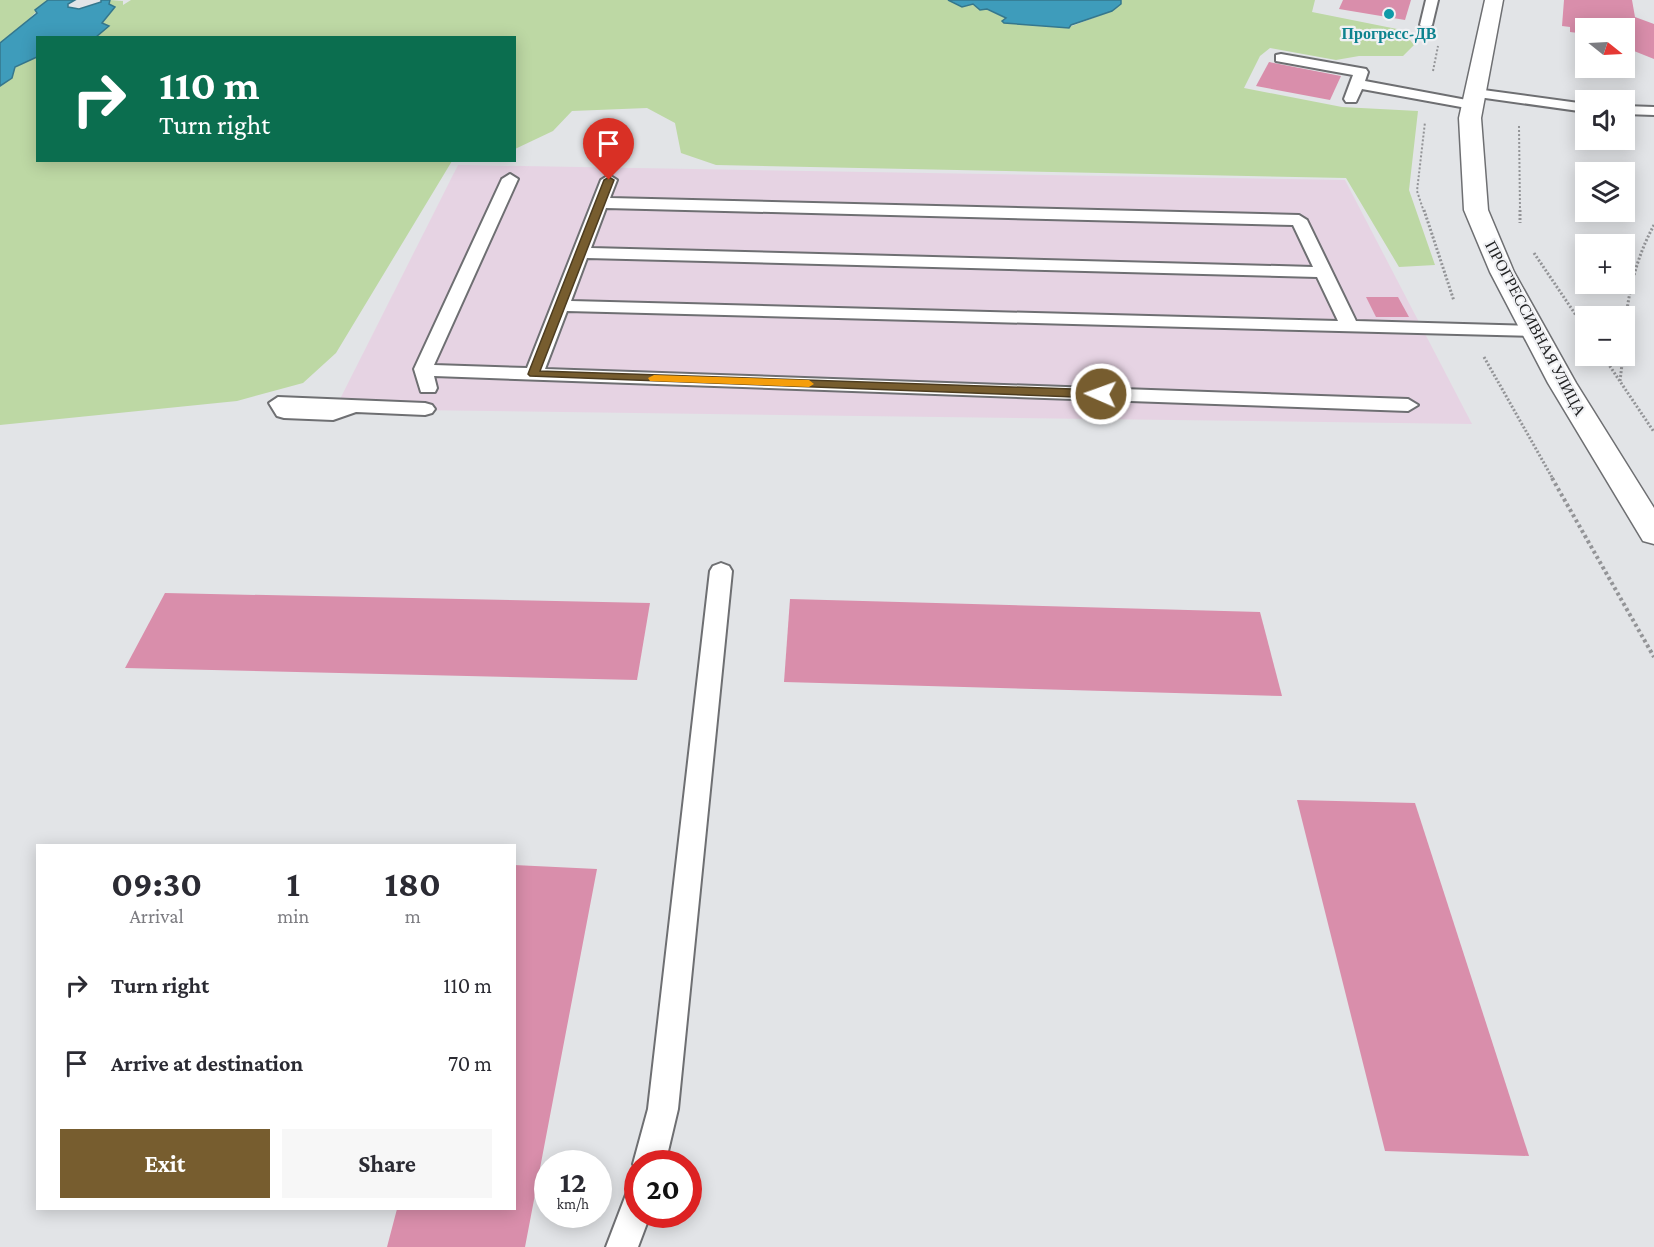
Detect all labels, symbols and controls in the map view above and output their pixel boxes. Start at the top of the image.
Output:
marker: Прогресс-ДВ [1382,7,1396,21]
north arrow [1575,18,1635,78]
map controls [1575,18,1635,366]
place label: Прогресс-ДВ [1342,25,1437,43]
icon: right [60,60,138,138]
text: 110 m [159,61,260,108]
button: sound [1575,90,1635,150]
text: Turn right [159,110,270,140]
pin [583,118,634,180]
icon: arrive [592,127,625,160]
button: layers [1575,162,1635,222]
button: + [1575,234,1635,294]
street label: ПРОГРЕССИВНАЯ УЛИЦА [1481,238,1589,419]
button: − [1575,306,1635,366]
position arrow [1069,362,1133,426]
text: 09:30 [111,864,202,904]
text: 1 [287,864,300,904]
text: 180 [385,864,441,904]
text: Arrival [129,905,184,927]
text: min [277,905,309,927]
text: m [405,905,421,927]
icon: right [60,969,93,1002]
text: Turn right [111,973,209,998]
text: 110 m [443,973,492,998]
icon: arrive [60,1047,93,1080]
text: Arrive at destination [111,1051,303,1076]
text: 70 m [448,1051,492,1076]
button: Exit [60,1129,270,1198]
button: Share [282,1129,492,1198]
speed limit sign: 20 [624,1150,702,1228]
text: 12 [560,1165,586,1198]
text: km/h [557,1196,589,1212]

